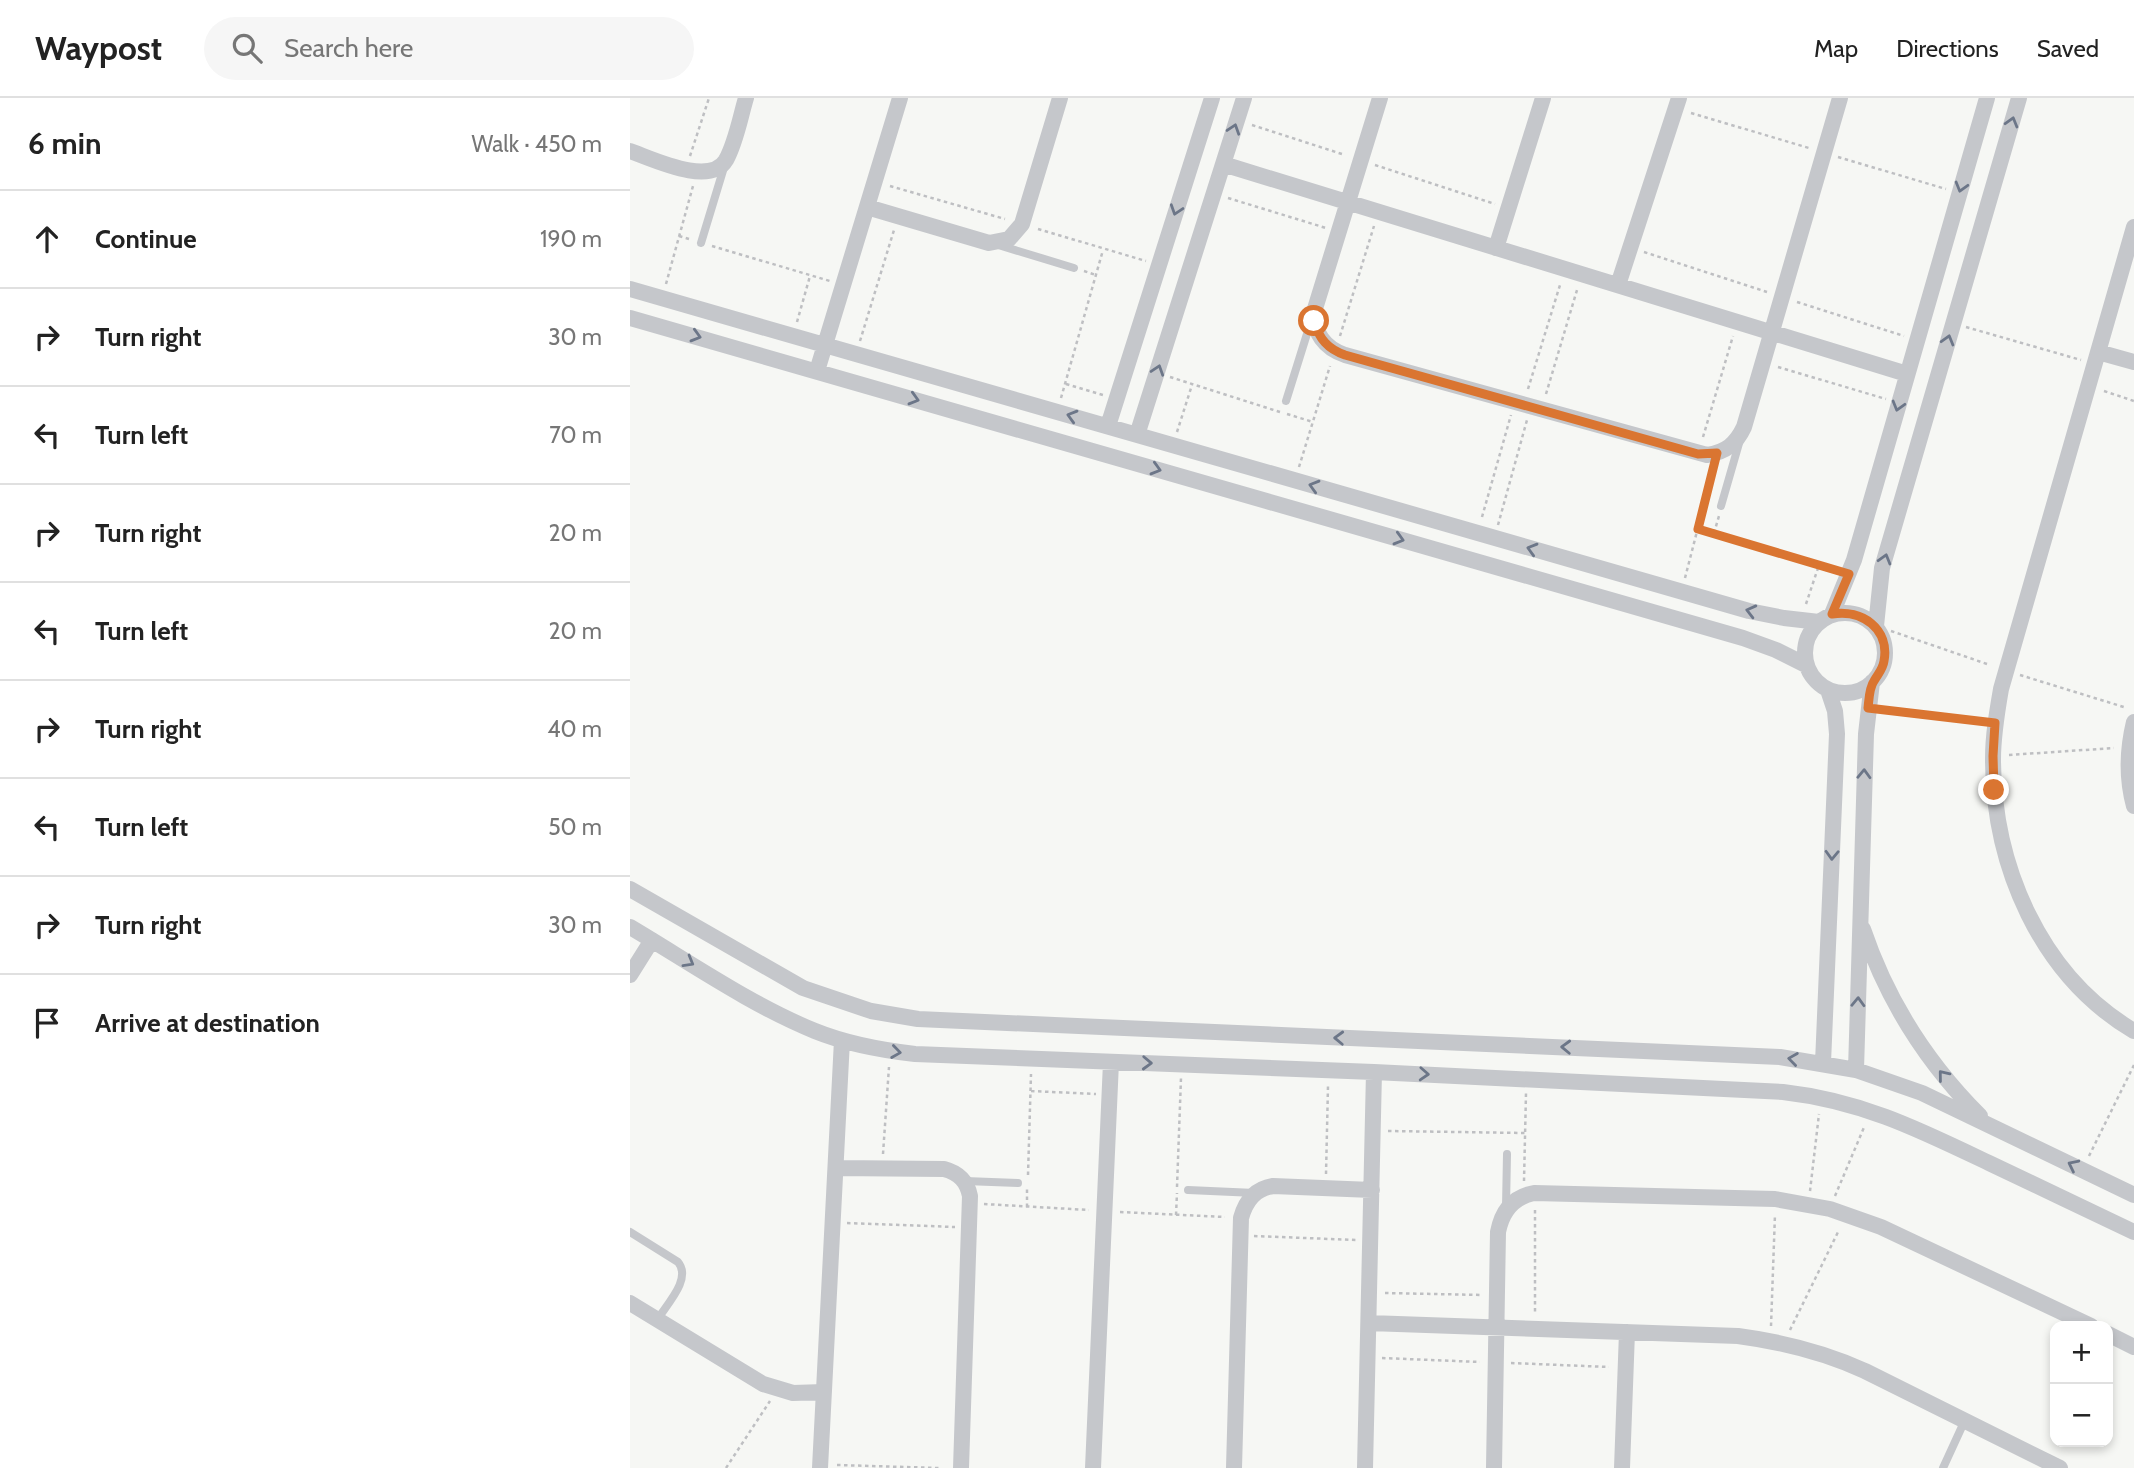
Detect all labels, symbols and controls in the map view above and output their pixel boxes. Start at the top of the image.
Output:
search box [204,17,694,80]
text: Waypost [35,28,162,68]
icon: search [228,29,266,67]
text: Search here [284,32,413,64]
text: Map [1814,34,1858,63]
text: Directions [1896,34,1999,63]
text: Saved [2037,34,2099,63]
one-way arrow [2004,116,2019,128]
one-way arrow [1226,124,1240,136]
text: 6 min [28,125,101,162]
text: Walk · 450 m [471,130,602,158]
one-way arrow [1955,181,1969,193]
one-way arrow [1170,203,1185,215]
icon: ahead [28,220,66,258]
text: Continue [95,223,197,255]
text: 190 m [540,225,602,253]
route start [1298,305,1329,336]
icon: right [28,318,66,356]
text: Turn right [95,321,201,353]
text: 30 m [548,323,602,351]
one-way arrow [689,328,701,343]
one-way arrow [1940,335,1955,347]
one-way arrow [1149,364,1164,376]
one-way arrow [908,391,920,406]
one-way arrow [1892,399,1906,411]
one-way arrow [1066,409,1078,424]
icon: left [28,416,66,454]
text: Turn left [95,419,188,451]
text: 70 m [549,421,602,449]
one-way arrow [1150,461,1162,476]
one-way arrow [1308,479,1320,494]
icon: right [28,514,66,552]
text: Turn right [95,517,201,549]
text: 20 m [549,519,602,547]
one-way arrow [1392,530,1404,545]
one-way arrow [1527,542,1539,557]
one-way arrow [1876,553,1891,565]
one-way arrow [1745,605,1757,619]
icon: left [28,612,66,650]
text: Turn left [95,615,188,647]
text: 20 m [549,617,602,645]
icon: right [28,710,66,748]
text: Turn right [95,713,201,745]
text: 40 m [547,715,602,743]
one-way arrow [1857,769,1872,780]
route end [1978,774,2009,805]
icon: left [28,808,66,846]
text: Turn left [95,811,188,843]
text: 50 m [548,813,602,841]
one-way arrow [1824,850,1839,861]
icon: right [28,906,66,944]
text: Turn right [95,909,201,941]
text: 30 m [548,911,602,939]
one-way arrow [681,954,694,967]
one-way arrow [1850,996,1865,1007]
icon: arrive [28,1004,66,1042]
text: Arrive at destination [95,1007,320,1039]
one-way arrow [1333,1030,1344,1045]
one-way arrow [1560,1040,1571,1055]
one-way arrow [890,1044,902,1059]
one-way arrow [1787,1051,1799,1066]
one-way arrow [1142,1056,1153,1071]
one-way arrow [1418,1066,1429,1081]
one-way arrow [1938,1070,1951,1082]
one-way arrow [2068,1159,2080,1173]
map controls [2050,1321,2113,1447]
button: + [2050,1321,2113,1384]
button: − [2050,1384,2113,1447]

